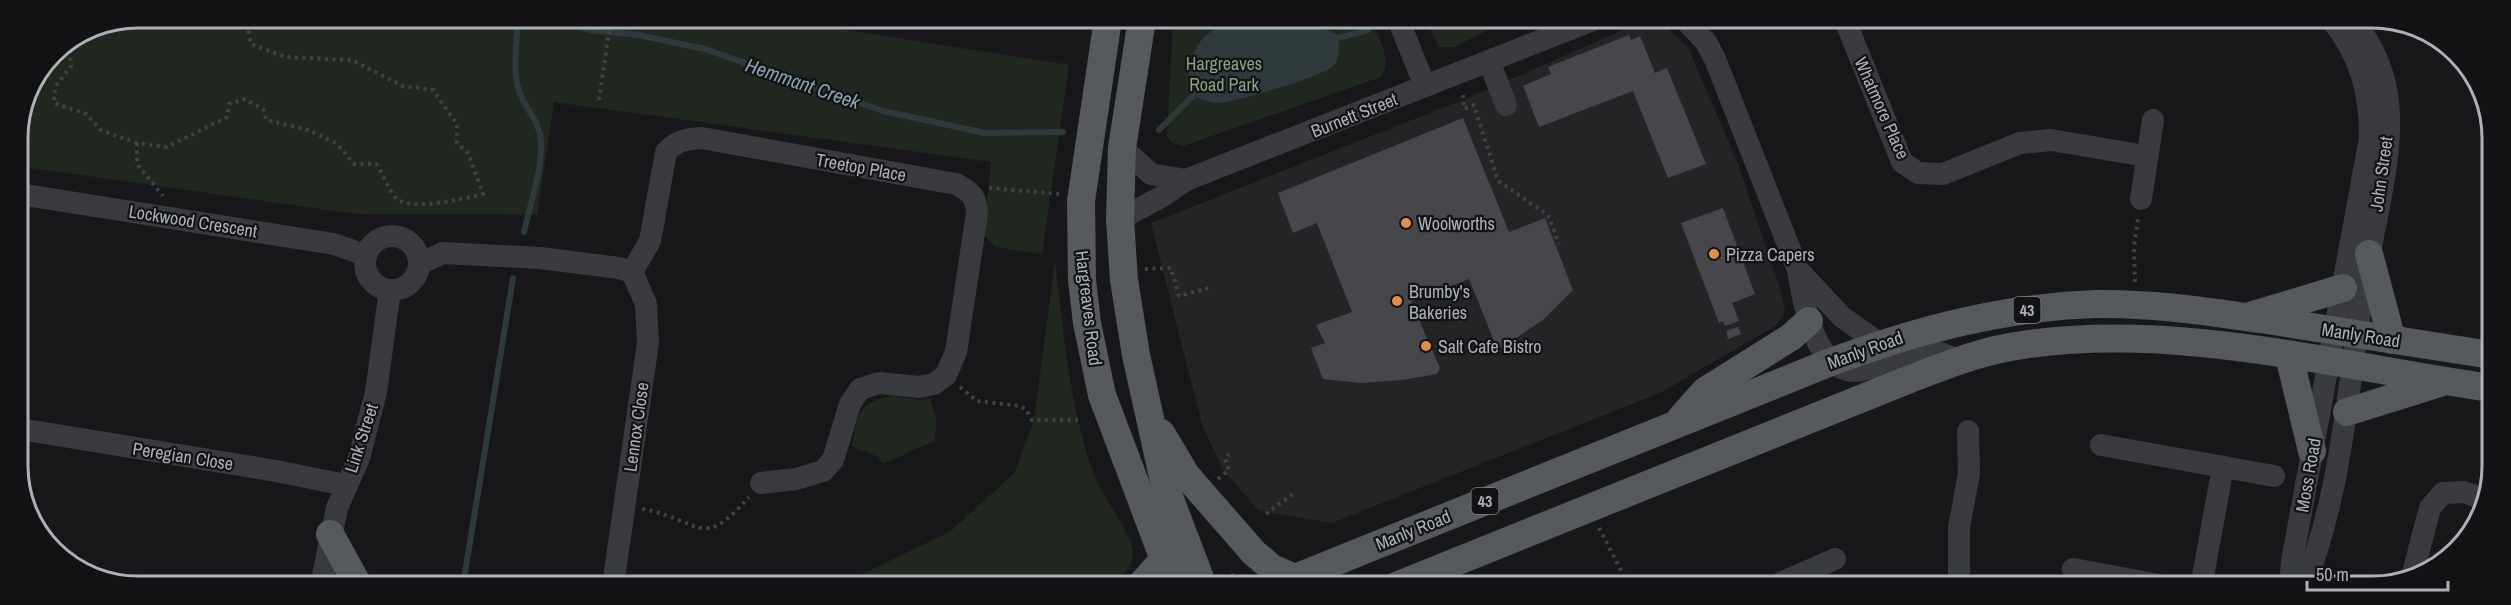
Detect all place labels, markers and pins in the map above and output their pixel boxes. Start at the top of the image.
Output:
place label: Woolworths [1418,211,1495,236]
marker: Woolworths [1399,216,1413,230]
place label: Pizza Capers [1726,242,1815,267]
marker: Pizza Capers [1707,247,1721,261]
place label: Brumby's Bakeries [1409,279,1470,325]
marker: Brumby's Bakeries [1390,294,1404,308]
place label: Salt Cafe Bistro [1438,334,1541,359]
marker: Salt Cafe Bistro [1419,339,1433,353]

